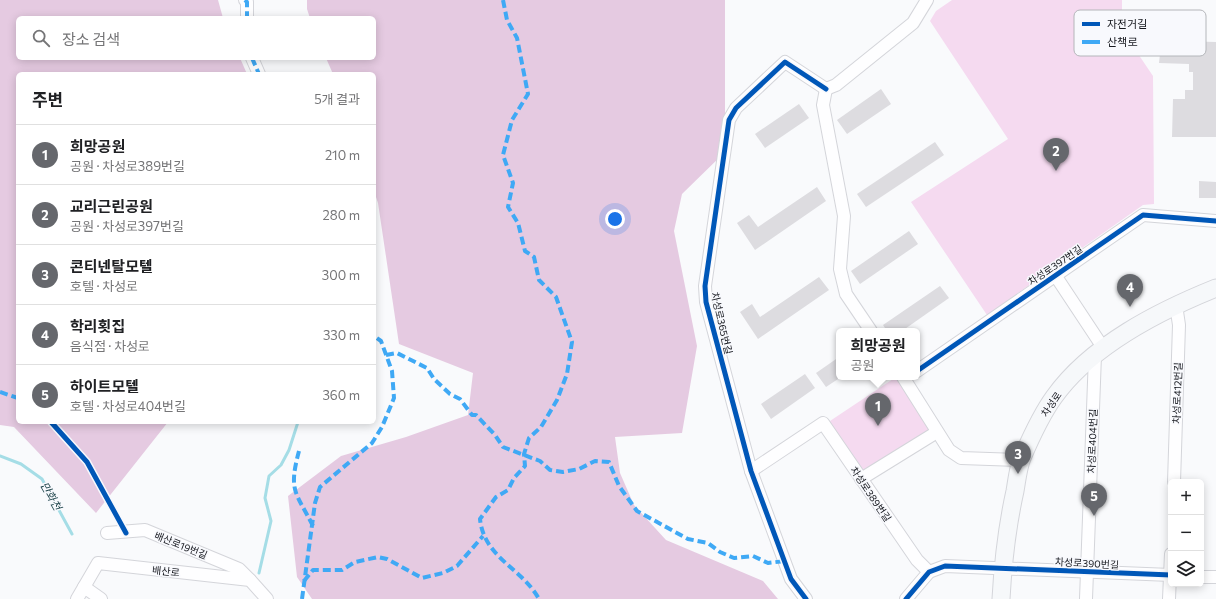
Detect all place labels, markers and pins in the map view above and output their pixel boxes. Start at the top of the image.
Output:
pin: 2 [1043,138,1069,171]
pin: 4 [1117,274,1143,307]
pin: 1 [865,393,891,426]
pin: 3 [1005,441,1031,474]
pin: 5 [1081,483,1107,516]

